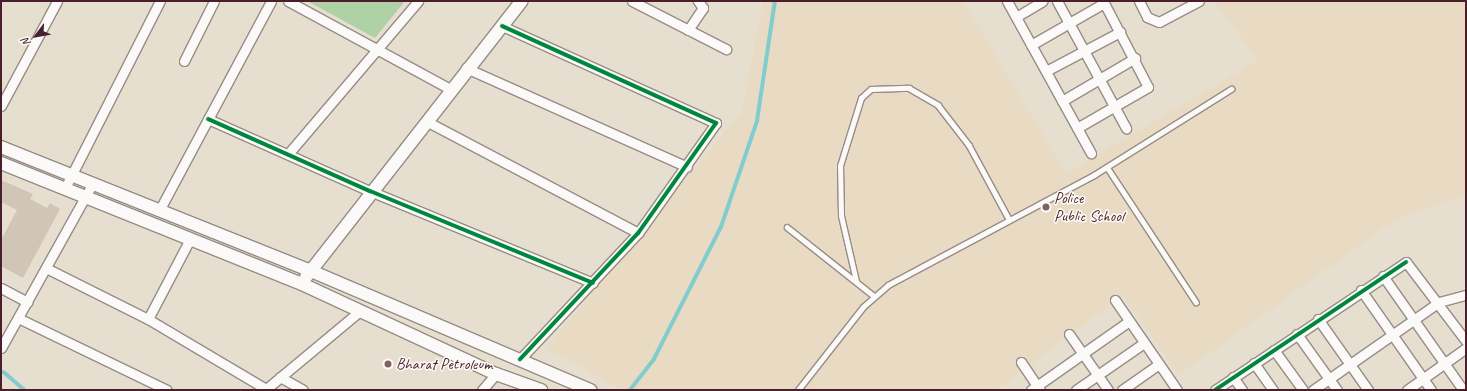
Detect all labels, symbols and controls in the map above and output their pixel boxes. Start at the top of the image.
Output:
north arrow [16,16,56,56]
text: N [18,36,34,49]
place label: Police Public School [1054,188,1124,226]
marker: Police Public School [1041,202,1051,212]
place label: Bharat Petroleum [396,354,492,374]
marker: Bharat Petroleum [383,359,393,369]

